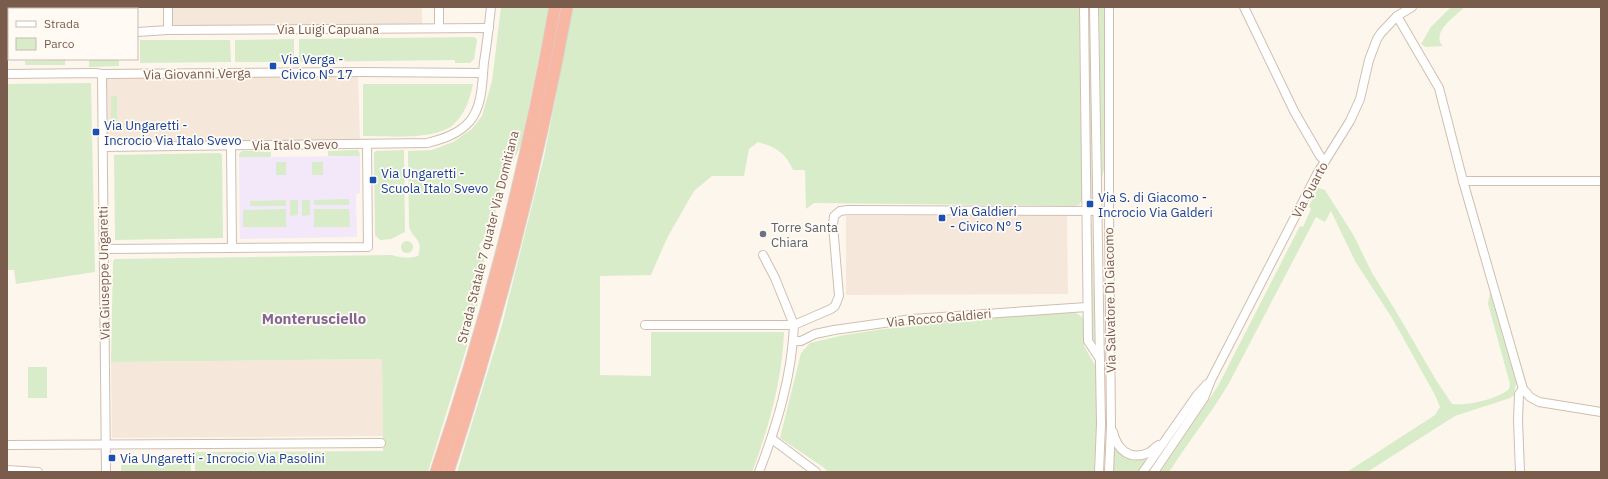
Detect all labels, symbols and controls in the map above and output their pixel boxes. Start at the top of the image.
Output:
legend [8,8,138,60]
text: Strada [44,16,80,31]
street label: Via Luigi Capuana [277,21,379,38]
text: Parco [44,36,75,51]
place label: Via Verga - Civico N° 17 [281,51,353,83]
marker: Via Verga - Civico N° 17 [268,61,278,71]
street label: Via Giovanni Verga [143,65,251,83]
place label: Via Ungaretti - Incrocio Via Italo Svevo [104,117,241,149]
marker: Via Ungaretti - Incrocio Via Italo Svevo [91,127,101,137]
street label: Strada Statale 7 quater Via Domitiana [453,129,523,345]
street label: Via Italo Svevo [252,136,338,154]
street label: Via Quarto [1288,159,1332,221]
place label: Via Ungaretti - Scuola Italo Svevo [381,165,488,197]
marker: Via Ungaretti - Scuola Italo Svevo [368,175,378,185]
place label: Via S. di Giacomo - Incrocio Via Galderi [1098,189,1213,221]
marker: Via S. di Giacomo - Incrocio Via Galderi [1085,199,1095,209]
place label: Via Galdieri - Civico N° 5 [950,203,1022,235]
street label: Via Giuseppe Ungaretti [94,206,114,340]
marker: Via Galdieri - Civico N° 5 [937,213,947,223]
place label: Torre Santa Chiara [771,219,838,251]
street label: Via Salvatore Di Giacomo [1100,227,1120,373]
marker: Torre Santa Chiara [758,229,768,239]
street label: Via Rocco Galdieri [886,305,992,331]
district label: Monterusciello [262,309,366,328]
place label: Via Ungaretti - Incrocio Via Pasolini [120,450,325,467]
marker: Via Ungaretti - Incrocio Via Pasolini [107,453,117,463]

